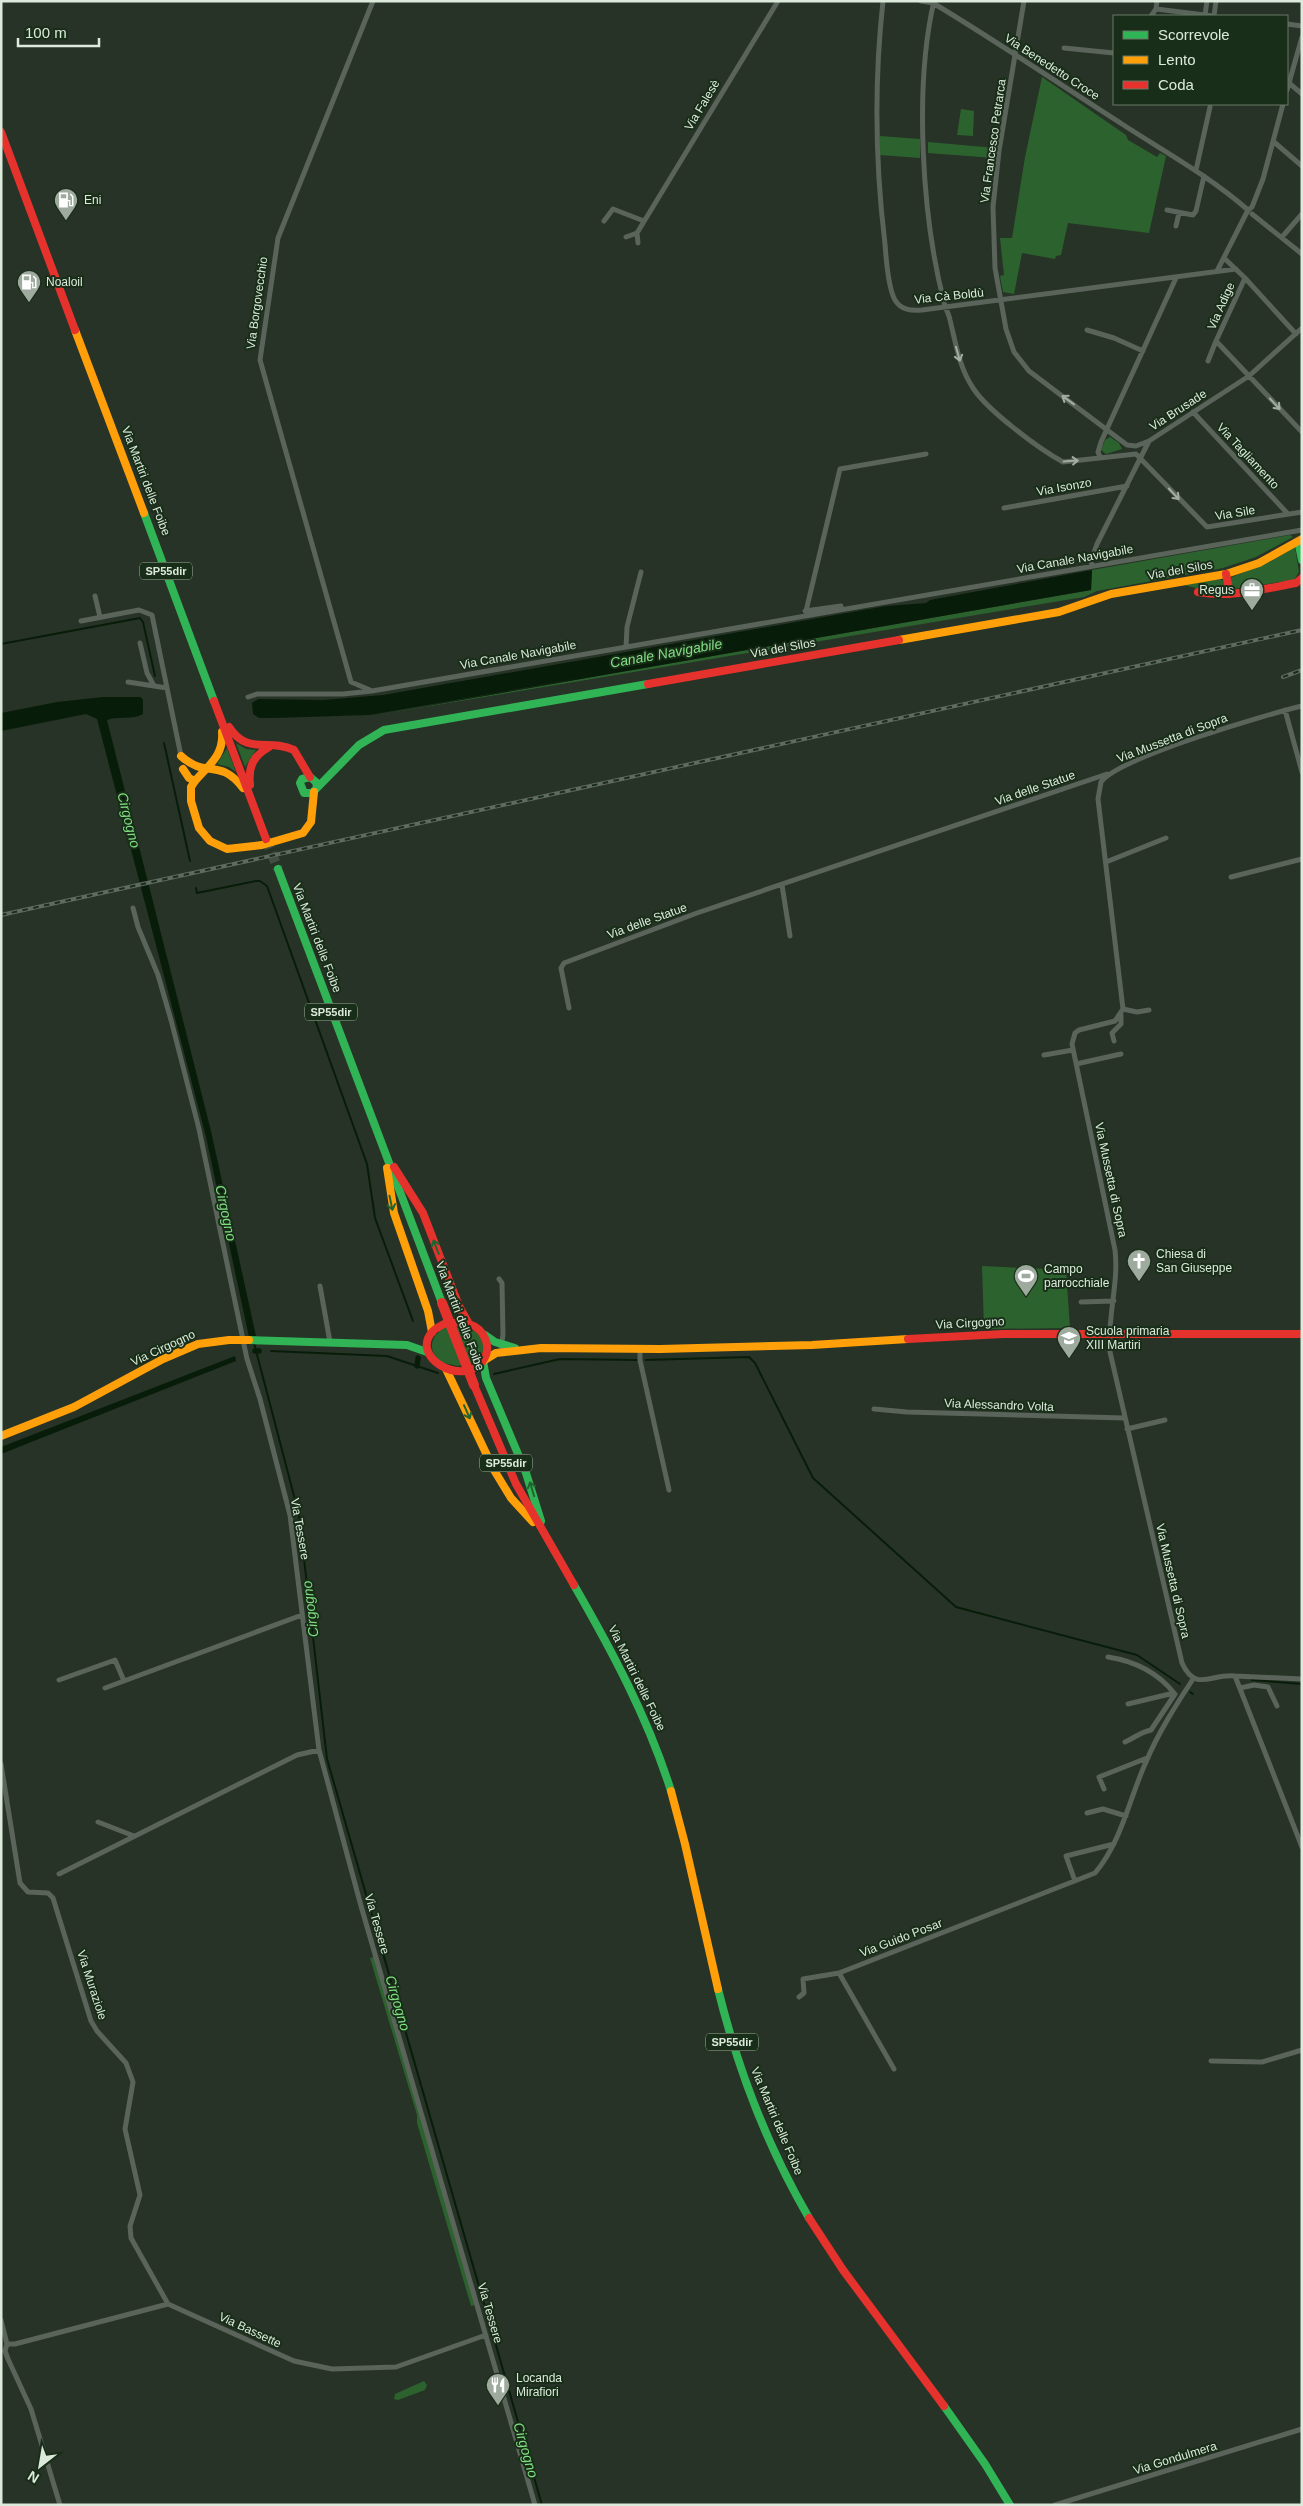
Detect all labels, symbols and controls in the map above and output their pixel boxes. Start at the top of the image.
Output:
scale bar [18,15,99,47]
legend [1113,15,1288,105]
text: 100 m [25,24,67,41]
text: Scorrevole [1158,26,1230,43]
street label: Via Benedetto Croce [1002,31,1102,103]
text: Lento [1158,51,1196,68]
text: Coda [1158,76,1195,93]
street label: Via Falesè [681,77,723,133]
street label: Via Francesco Petrarca [977,78,1009,204]
fuel station icon: Eni [53,187,79,221]
place label: Eni [84,193,101,207]
street label: Via Borgovecchio [244,256,270,350]
fuel station icon: Noaloil [16,269,42,303]
place label: Noaloil [46,275,83,289]
street label: Via Adige [1204,280,1238,332]
street label: Via Cà Boldù [914,285,984,307]
one-way arrow [954,346,963,362]
street label: Via Brusade [1147,386,1209,434]
one-way arrow [1061,395,1075,405]
one-way arrow [1269,398,1281,410]
street label: Via Tagliamento [1214,420,1282,492]
street label: Via Martiri delle Foibe [119,424,173,538]
one-way arrow [1063,457,1079,466]
street label: Via Isonzo [1035,475,1093,499]
one-way arrow [1167,487,1179,499]
street label: Via Sile [1214,503,1256,523]
street label: Via Canale Navigabile [1016,542,1135,576]
street label: Via del Silos [1146,557,1214,583]
road number: SP55dir [140,562,192,580]
office icon: Regus [1239,577,1265,611]
place label: Regus [1199,583,1234,597]
water label: Canale Navigabile [609,635,724,671]
street label: Via del Silos [749,635,817,661]
street label: Via Canale Navigabile [459,638,578,672]
street label: Via Mussetta di Sopra [1115,710,1230,766]
street label: Via delle Statue [993,768,1077,808]
water label: Cirgogno [114,790,144,850]
street label: Via Martiri delle Foibe [290,881,344,995]
street label: Via delle Statue [605,900,689,942]
road number: SP55dir [305,1004,357,1020]
street label: Via Mussetta di Sopra [1092,1121,1130,1239]
water label: Cirgogno [212,1184,240,1243]
one-way arrow [387,1195,397,1211]
one-way arrow [431,1240,440,1255]
place label: Chiesa di San Giuseppe [1156,1247,1232,1275]
church icon: Chiesa di San Giuseppe [1126,1248,1152,1282]
street label: Via Martiri delle Foibe [433,1259,487,1373]
place label: Campo parrocchiale [1044,1262,1110,1290]
sports icon: Campo parrocchiale [1013,1263,1039,1297]
street label: Via Cirgogno [935,1314,1005,1332]
place label: Scuola primaria XIII Martiri [1086,1324,1170,1352]
school or university icon: Scuola primaria XIII Martiri [1056,1325,1082,1359]
street label: Via Cirgogno [129,1327,198,1369]
street label: Via Alessandro Volta [944,1396,1054,1414]
one-way arrow [463,1404,473,1419]
road number: SP55dir [480,1455,532,1472]
one-way arrow [526,1482,536,1498]
street label: Via Tessere [288,1497,312,1561]
street label: Via Mussetta di Sopra [1153,1522,1193,1640]
water label: Cirgogno [299,1580,321,1638]
street label: Via Martiri delle Foibe [605,1623,669,1733]
street label: Via Tessere [362,1892,392,1956]
street label: Via Guido Posar [858,1916,944,1960]
street label: Via Muraziole [74,1948,110,2022]
water label: Cirgogno [382,1973,414,2033]
road number: SP55dir [706,2034,758,2050]
street label: Via Martiri delle Foibe [748,2065,806,2177]
street label: Via Tessere [475,2281,505,2345]
street label: Via Bassette [217,2309,284,2351]
place label: Locanda Mirafiori [516,2371,562,2399]
restaurant icon: Locanda Mirafiori [485,2372,511,2406]
water label: Cirgogno [510,2420,542,2480]
street label: Via Gondulmera [1132,2439,1219,2477]
north arrow [15,2441,65,2491]
text: N [25,2468,42,2487]

